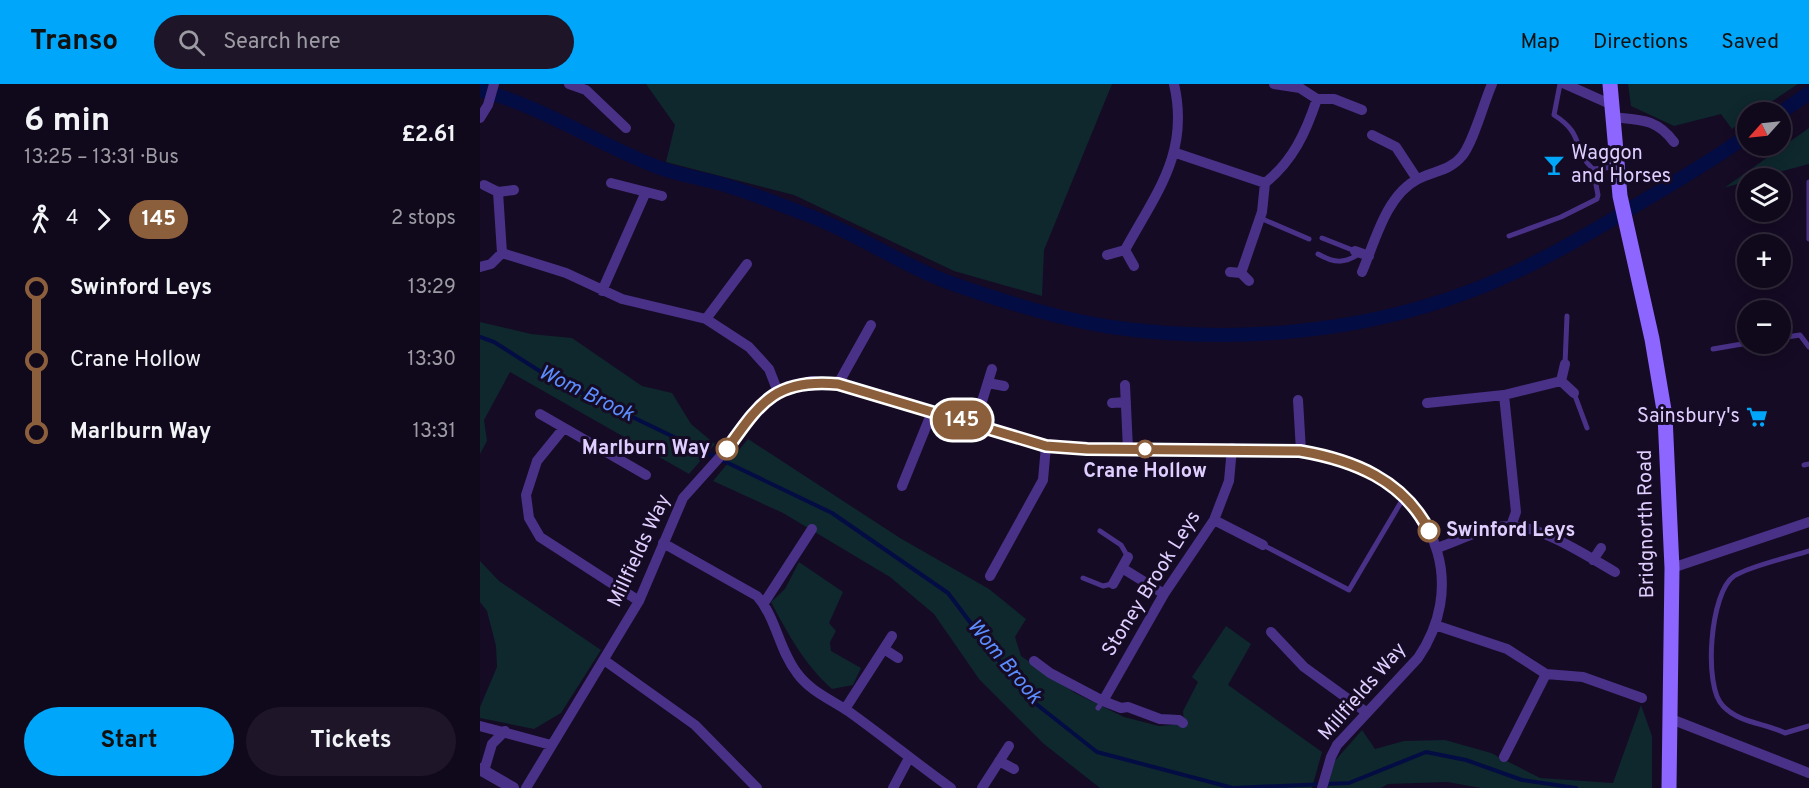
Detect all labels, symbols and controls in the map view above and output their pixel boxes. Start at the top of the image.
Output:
search box [154,15,574,69]
text: Transo [30,24,118,60]
icon: search [175,26,208,59]
text: Search here [223,29,341,56]
text: Map [1520,29,1560,56]
text: Directions [1593,29,1688,56]
text: Saved [1721,29,1779,56]
text: 6 min [24,101,110,143]
north arrow [1737,102,1791,156]
map controls [1737,102,1791,354]
text: £2.61 [402,122,456,149]
place label: Waggon and Horses [1571,141,1671,190]
text: 13:25 – 13:31 · Bus [24,145,179,171]
bar icon: Waggon and Horses [1542,153,1566,177]
button: layers [1737,168,1791,222]
icon: walk [24,203,57,236]
icon: forward [87,203,120,236]
text: 4 [66,206,78,232]
text: 145 [141,206,176,233]
text: 2 stops [391,206,456,232]
button: + [1737,234,1791,288]
text: Swinford Leys [70,275,212,302]
text: 13:29 [408,275,456,301]
button: − [1737,300,1791,354]
text: Crane Hollow [70,347,201,374]
text: 13:30 [407,347,456,373]
water label: Wom Brook [534,359,639,429]
line badge: 145 [928,400,996,440]
place label: Sainsbury's [1637,404,1740,430]
supermarket icon: Sainsbury's [1745,405,1769,429]
text: 145 [945,407,979,434]
text: Marlburn Way [70,419,211,446]
text: 13:31 [413,419,456,445]
place label: Marlburn Way [582,436,710,462]
marker: Marlburn Way [716,438,738,460]
marker: Crane Hollow [1136,440,1154,458]
street label: Bridgnorth Road [1633,449,1661,599]
place label: Crane Hollow [1083,459,1207,485]
street label: Millfields Way [603,490,677,612]
street label: Stoney Brook Leys [1097,506,1207,662]
place label: Swinford Leys [1446,518,1575,544]
marker: Swinford Leys [1418,520,1440,542]
water label: Wom Brook [961,614,1048,710]
street label: Millfields Way [1313,638,1413,746]
button: Start [24,707,234,776]
button: Tickets [246,707,456,776]

